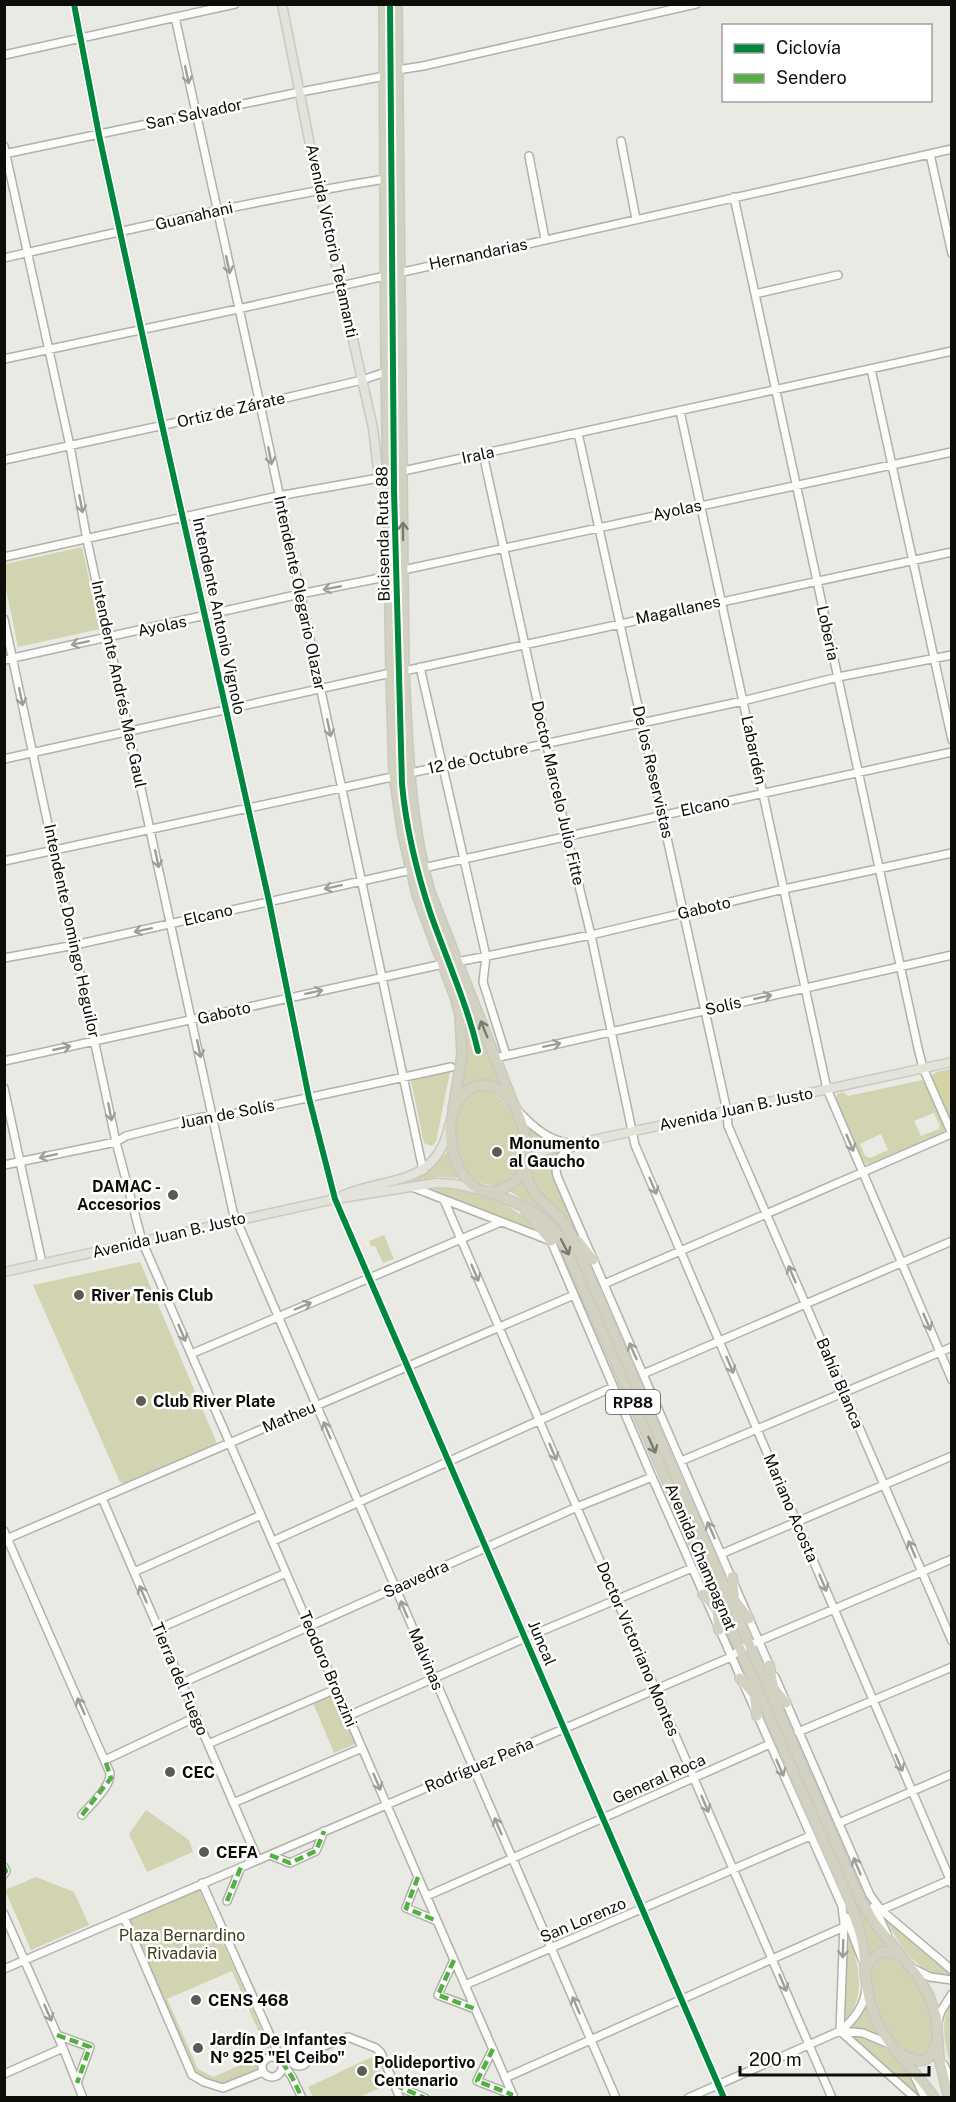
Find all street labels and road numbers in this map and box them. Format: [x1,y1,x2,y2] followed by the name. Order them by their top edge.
[144,94,244,134] street label: San Salvador
[302,142,362,340] street label: Avenida Victorio Tetamanti
[153,198,235,234] street label: Guanahani
[427,234,529,274] street label: Hernandarias
[175,388,287,432] street label: Ortiz de Zárate
[460,442,496,468] street label: Irala
[372,466,394,602] street label: Bicisenda Ruta 88
[270,494,330,692] street label: Intendente Olegario Olazar
[651,496,703,524] street label: Ayolas
[189,515,249,717] street label: Intendente Antonio Vignolo
[88,579,150,790] street label: Intendente Andrés Mac Gaul
[634,592,722,628] street label: Magallanes
[813,604,843,662] street label: Loberia
[136,612,188,640] street label: Ayolas
[527,699,589,887] street label: Doctor Marcelo Julio Fitte
[629,704,677,840] street label: De los Reservistas
[737,714,771,786] street label: Labardén
[426,738,530,778] street label: 12 de Octubre
[679,792,731,820] street label: Elcano
[40,822,104,1040] street label: Intendente Domingo Heguilor
[676,893,732,923] street label: Gaboto
[182,900,234,930] street label: Elcano
[703,993,743,1019] street label: Solís
[196,998,252,1028] street label: Gaboto
[657,1083,815,1135] street label: Avenida Juan B. Justo
[178,1096,276,1132] street label: Juan de Solís
[90,1208,248,1262] street label: Avenida Juan B. Justo
[812,1335,868,1431] street label: Bahía Blanca
[606,1390,660,1414] road number: RP88
[259,1397,319,1437] street label: Matheu
[760,1451,822,1565] street label: Mariano Acosta
[661,1481,741,1633] street label: Avenida Champagnat
[380,1556,452,1602] street label: Saavedra
[593,1559,683,1739] street label: Doctor Victoriano Montes
[295,1608,361,1730] street label: Teodoro Bronzini
[524,1618,560,1669] street label: Juncal
[148,1620,212,1738] street label: Tierra del Fuego
[404,1625,448,1693] street label: Malvinas
[422,1734,536,1796] street label: Rodríguez Peña
[610,1750,708,1808] street label: General Roca
[537,1893,629,1947] street label: San Lorenzo

